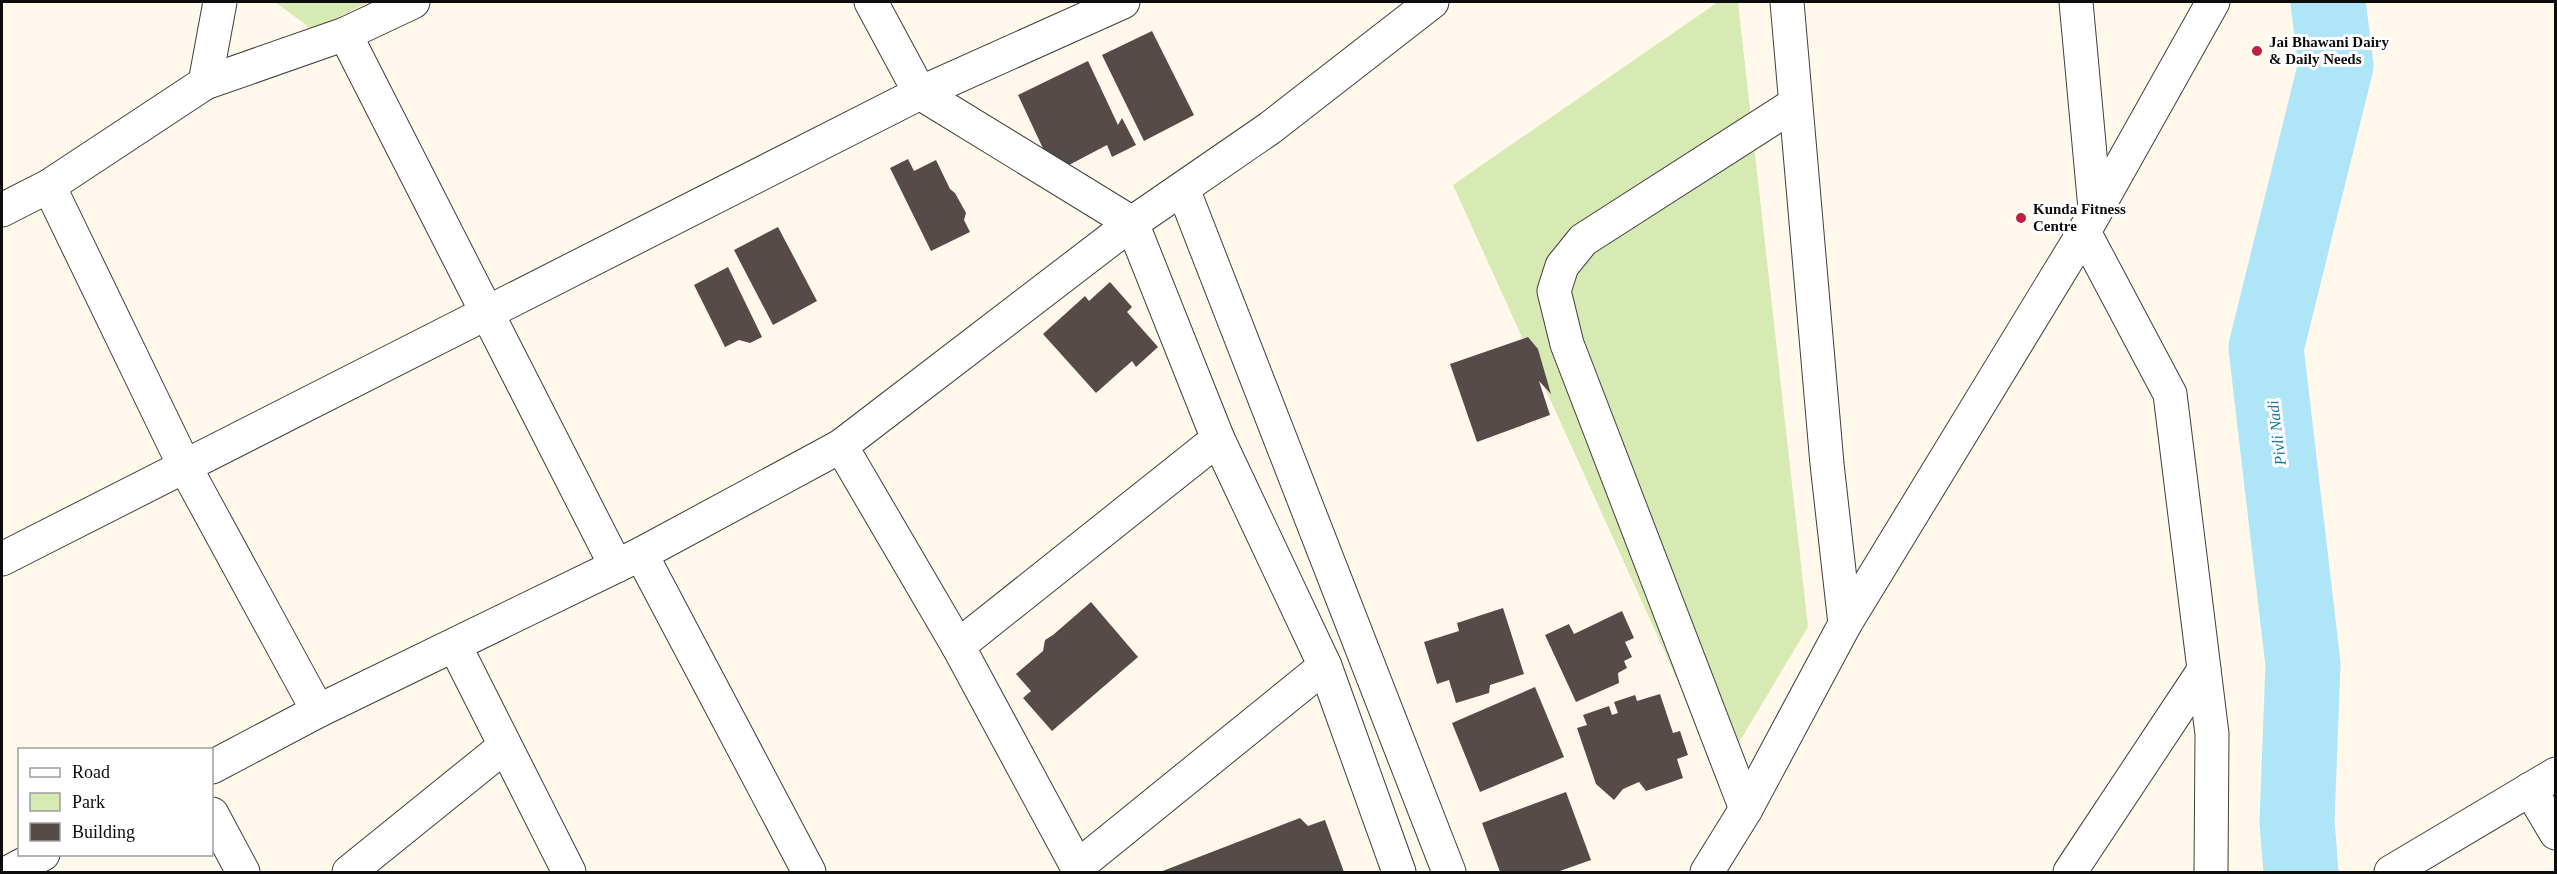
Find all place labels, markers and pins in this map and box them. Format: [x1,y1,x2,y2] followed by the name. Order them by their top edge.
[2269,34,2390,67] place label: Jai Bhawani Dairy & Daily Needs
[2250,44,2264,58] marker: Jai Bhawani Dairy & Daily Needs
[2033,201,2126,234] place label: Kunda Fitness Centre
[2014,211,2028,225] marker: Kunda Fitness Centre

